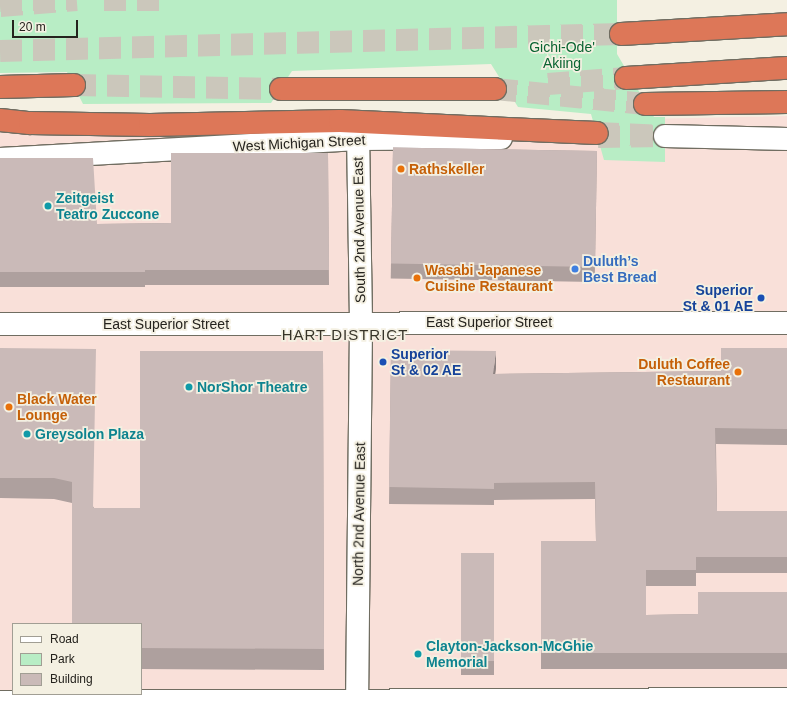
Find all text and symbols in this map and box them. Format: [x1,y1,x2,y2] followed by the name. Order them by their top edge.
[14,12,80,38] scale bar
[19,20,46,34] text: 20 m
[529,39,595,72] park label: Gichi-Ode' Akiing
[232,131,366,155] street label: West Michigan Street
[349,156,369,304] street label: South 2nd Avenue East
[409,161,484,177] place label: Rathskeller
[396,164,406,174] marker: Rathskeller
[56,190,159,222] place label: Zeitgeist Teatro Zuccone
[43,201,53,211] marker: Zeitgeist Teatro Zuccone
[583,253,657,286] place label: Duluth’s Best Bread
[425,262,553,294] place label: Wasabi Japanese Cuisine Restaurant
[570,264,580,274] marker: Duluth’s Best Bread
[412,273,422,283] marker: Wasabi Japanese Cuisine Restaurant
[682,282,753,314] place label: Superior St & 01 AE
[756,293,766,303] marker: Superior St & 01 AE
[426,314,552,330] street label: East Superior Street
[103,316,229,332] street label: East Superior Street
[282,326,408,344] district label: HART DISTRICT
[391,346,462,378] place label: Superior St & 02 AE
[638,356,730,388] place label: Duluth Coffee Restaurant
[378,357,388,367] marker: Superior St & 02 AE
[733,367,743,377] marker: Duluth Coffee Restaurant
[197,379,307,395] place label: NorShor Theatre
[184,382,194,392] marker: NorShor Theatre
[17,391,97,424] place label: Black Water Lounge
[4,402,14,412] marker: Black Water Lounge
[35,426,144,442] place label: Greysolon Plaza
[22,429,32,439] marker: Greysolon Plaza
[349,442,369,586] street label: North 2nd Avenue East
[12,623,142,695] legend
[50,632,79,646] text: Road
[426,638,593,670] place label: Clayton-Jackson-McGhie Memorial
[413,649,423,659] marker: Clayton-Jackson-McGhie Memorial
[50,652,75,666] text: Park
[50,672,93,686] text: Building

